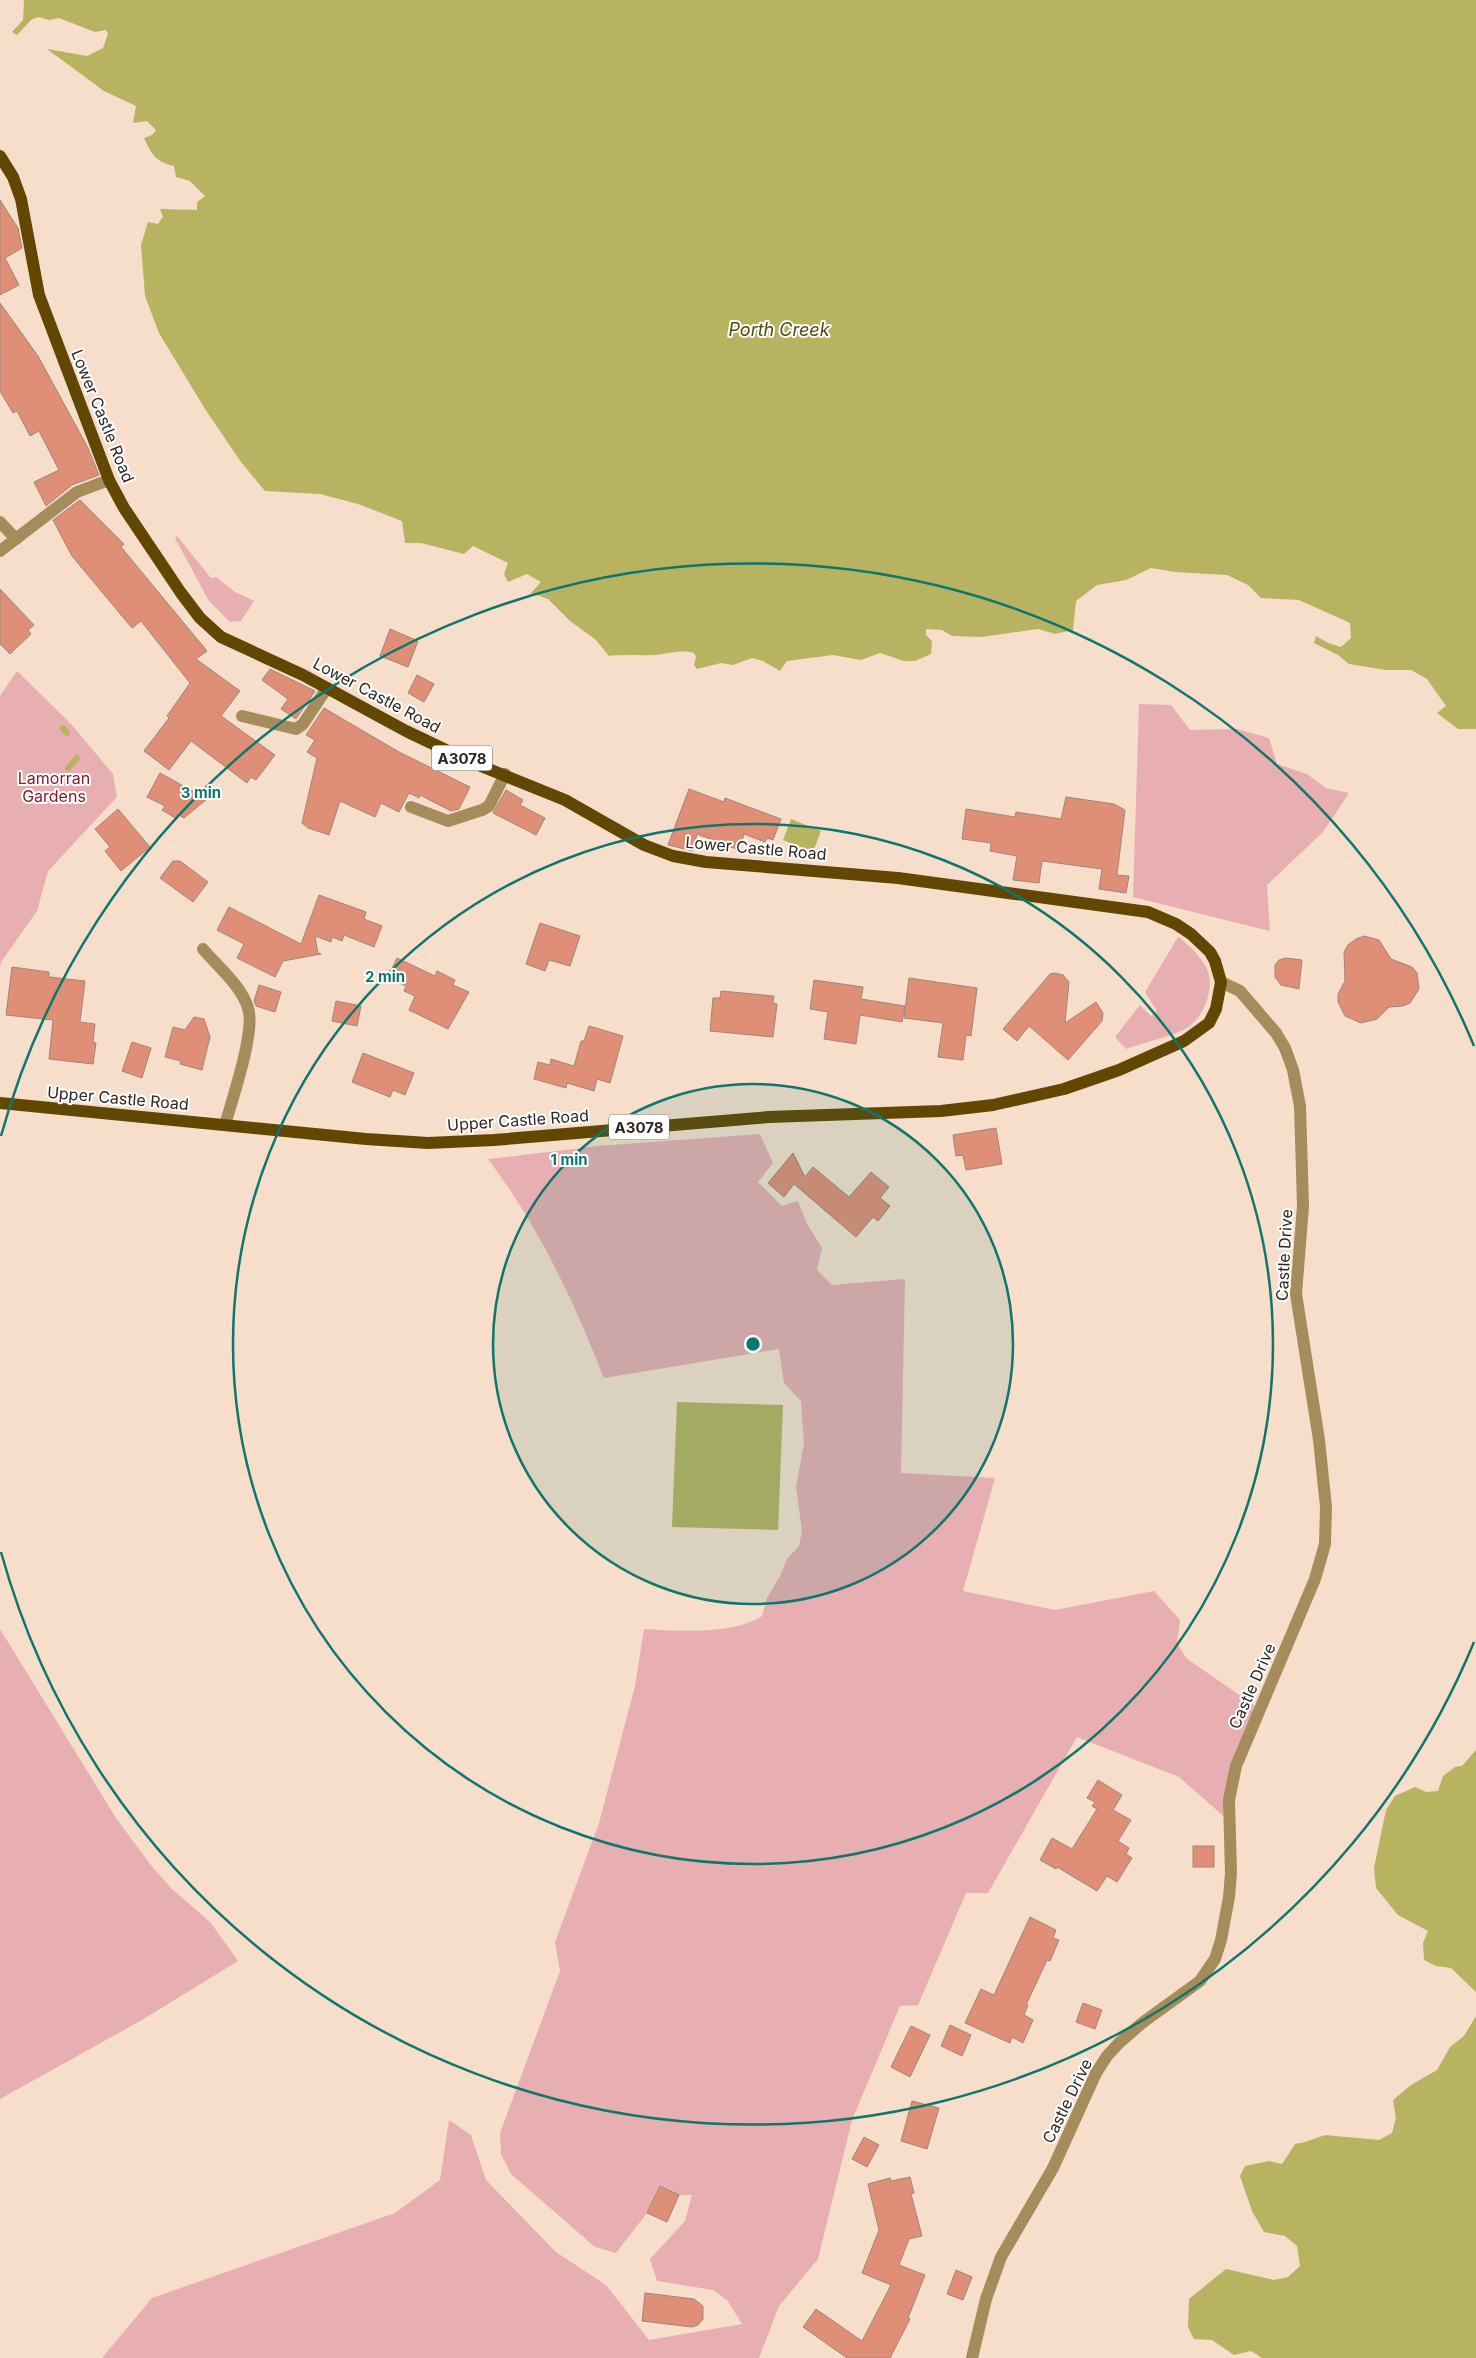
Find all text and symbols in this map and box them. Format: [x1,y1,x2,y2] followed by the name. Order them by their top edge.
[728,319,831,340] water label: Porth Creek
[67,347,139,485] street label: Lower Castle Road
[310,653,444,737] street label: Lower Castle Road
[432,746,492,770] road number: A3078
[18,768,90,806] park label: Lamorran Gardens
[181,783,221,802] text: 3 min
[685,832,827,864] street label: Lower Castle Road
[365,967,405,986] text: 2 min
[46,1082,190,1114] street label: Upper Castle Road
[446,1105,590,1135] street label: Upper Castle Road
[609,1114,669,1140] road number: A3078
[550,1150,588,1169] text: 1 min
[1272,1209,1296,1301] street label: Castle Drive
[744,1335,762,1353] centre of rings
[1224,1640,1280,1732] street label: Castle Drive
[1038,2055,1096,2147] street label: Castle Drive

